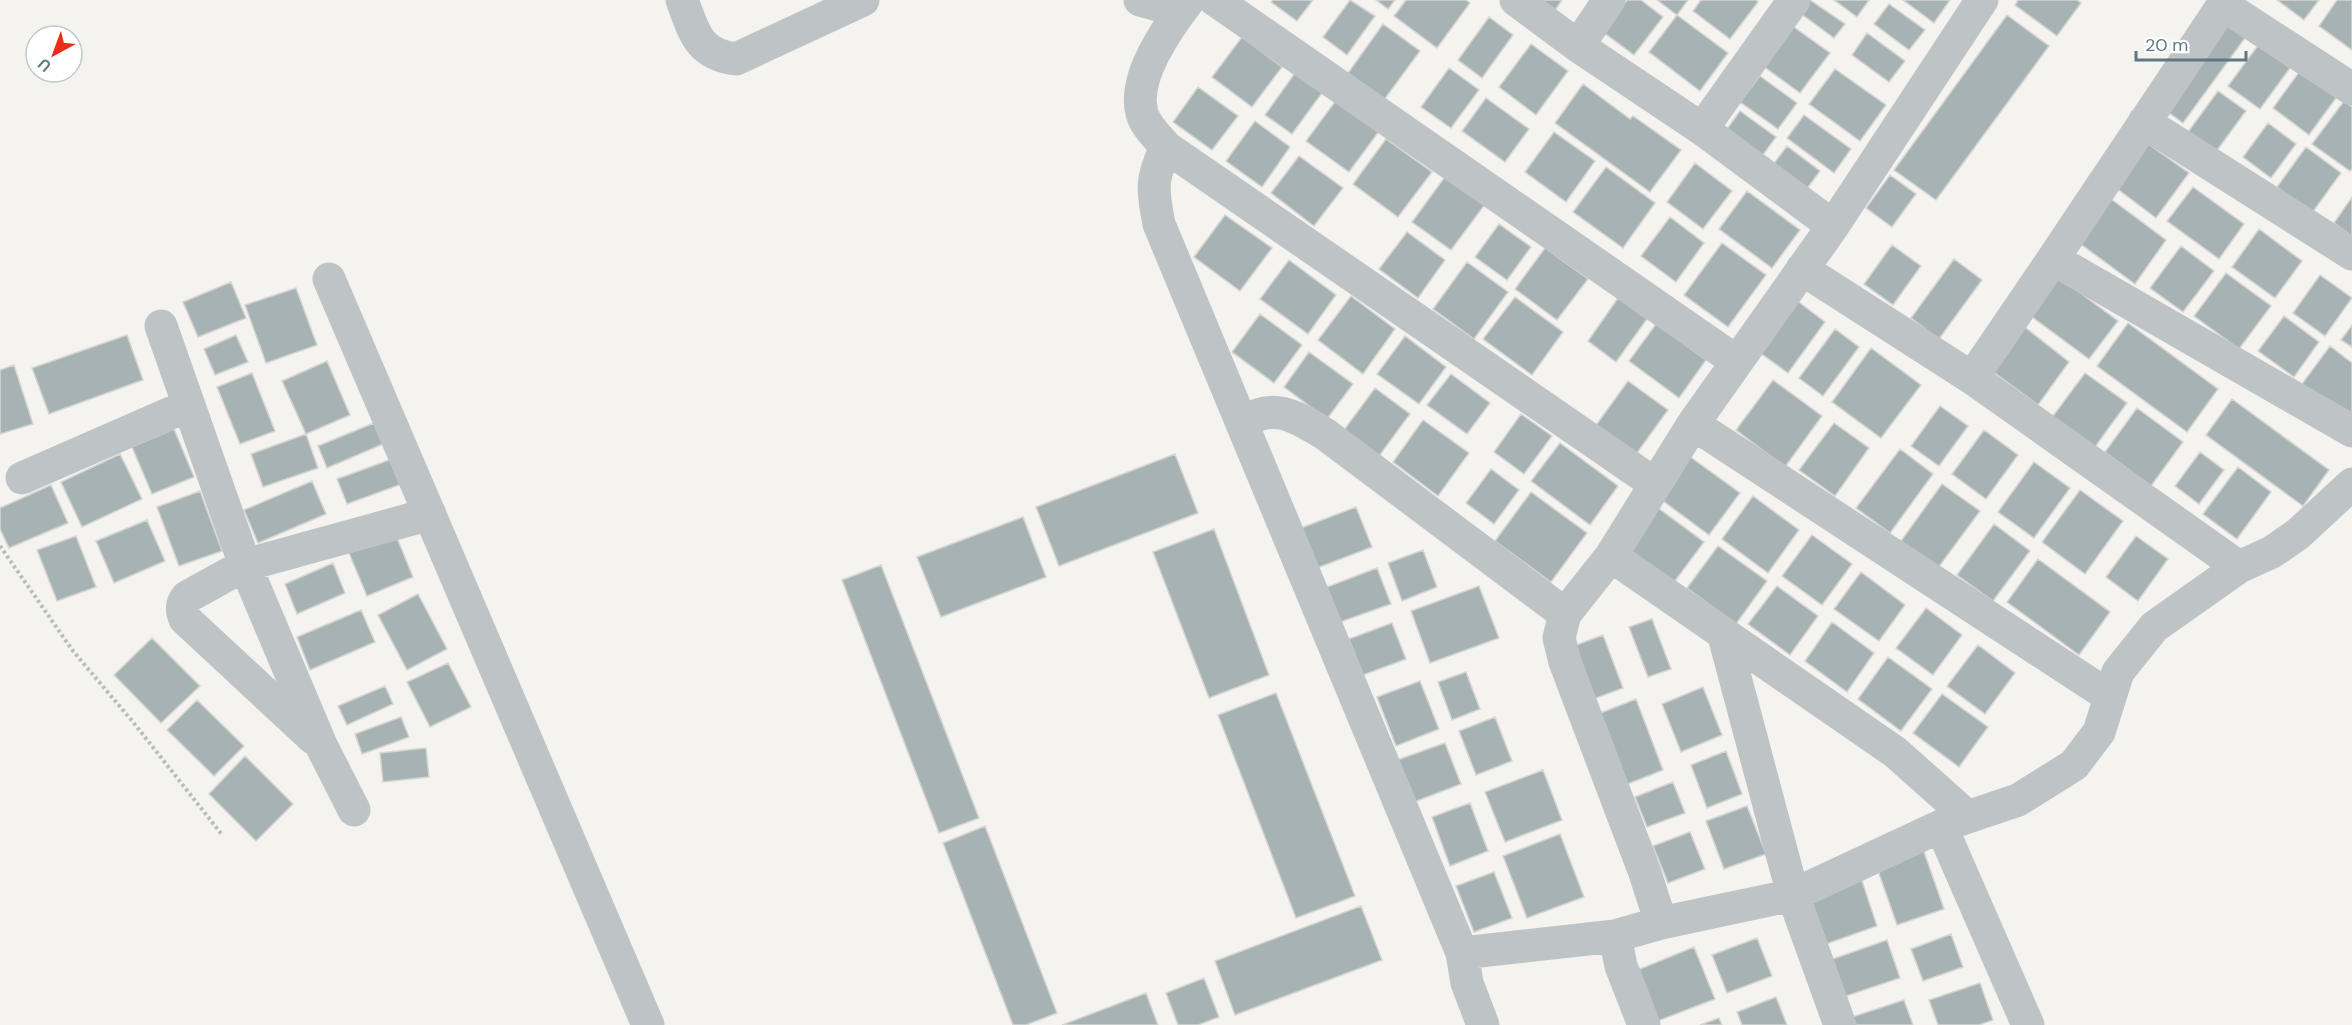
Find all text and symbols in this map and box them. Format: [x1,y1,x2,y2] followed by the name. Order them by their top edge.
[24,24,84,84] north arrow
[2136,24,2246,62] scale bar
[2145,33,2188,57] text: 20 m
[33,53,56,76] text: U

